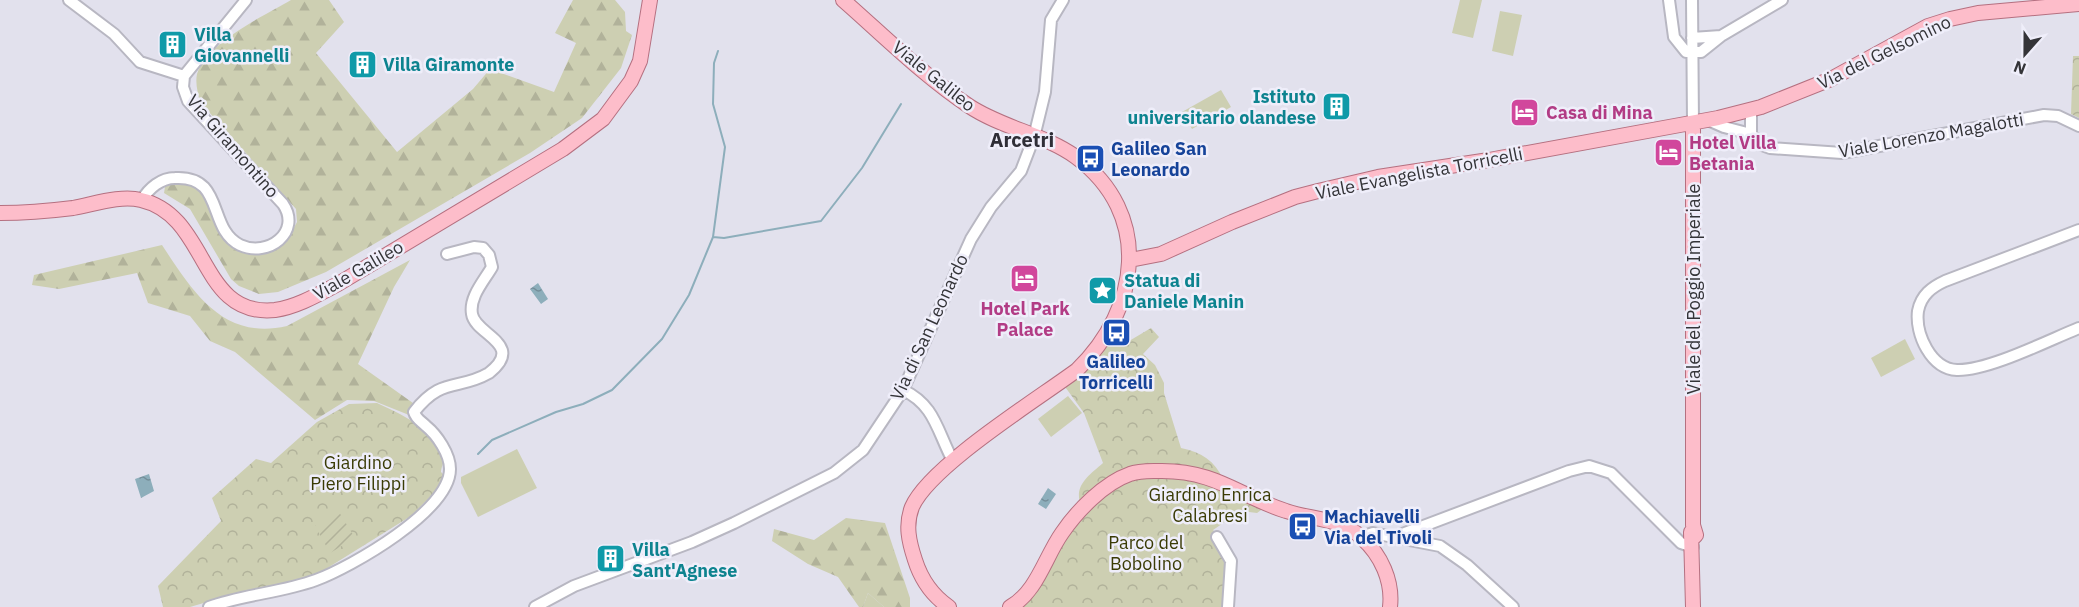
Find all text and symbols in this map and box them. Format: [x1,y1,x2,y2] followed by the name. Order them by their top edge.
[1814,10,1954,94] street label: Via del Gelsomino
[194,23,289,67] place label: Villa Giovannelli
[1995,24,2055,84] north arrow
[157,28,189,60] building icon: Villa Giovannelli
[888,35,980,117] street label: Viale Galileo
[346,48,378,80] building icon: Villa Giramonte
[383,53,514,76] place label: Villa Giramonte
[2011,57,2029,79] text: N
[1127,85,1316,129] place label: Istituto universitario olandese
[182,90,284,202] street label: Via Giramontino
[1321,90,1353,122] building icon: Istituto universitario olandese
[1509,96,1541,128] hotel icon: Casa di Mina
[1546,101,1653,124] place label: Casa di Mina
[1837,107,2025,163] street label: Viale Lorenzo Magalotti
[990,126,1054,153] district label: Arcetri
[1689,131,1777,175] place label: Hotel Villa Betania
[1652,136,1684,168] hotel icon: Hotel Villa Betania
[1111,137,1207,181] place label: Galileo San Leonardo
[1074,142,1106,174] bus stop icon: Galileo San Leonardo
[1313,142,1525,204] street label: Viale Evangelista Torricelli
[1682,183,1705,394] street label: Viale del Poggio Imperiale
[309,235,407,305] street label: Viale Galileo
[885,250,973,404] street label: Via di San Leonardo
[1009,263,1041,295] hotel icon: Hotel Park Palace
[1124,269,1244,313] place label: Statua di Daniele Manin
[1087,274,1119,306] place icon: Statua di Daniele Manin
[980,297,1070,341] place label: Hotel Park Palace
[1100,316,1132,348] bus stop icon: Galileo Torricelli
[1079,350,1153,394] place label: Galileo Torricelli
[310,451,406,495] park label: Giardino Piero Filippi
[1148,483,1272,527] park label: Giardino Enrica Calabresi
[1324,505,1432,549] place label: Machiavelli Via del Tivoli
[1287,510,1319,542] bus stop icon: Machiavelli Via del Tivoli
[1108,531,1184,575] park label: Parco del Bobolino
[632,538,737,582] place label: Villa Sant'Agnese
[595,543,627,575] building icon: Villa Sant'Agnese

